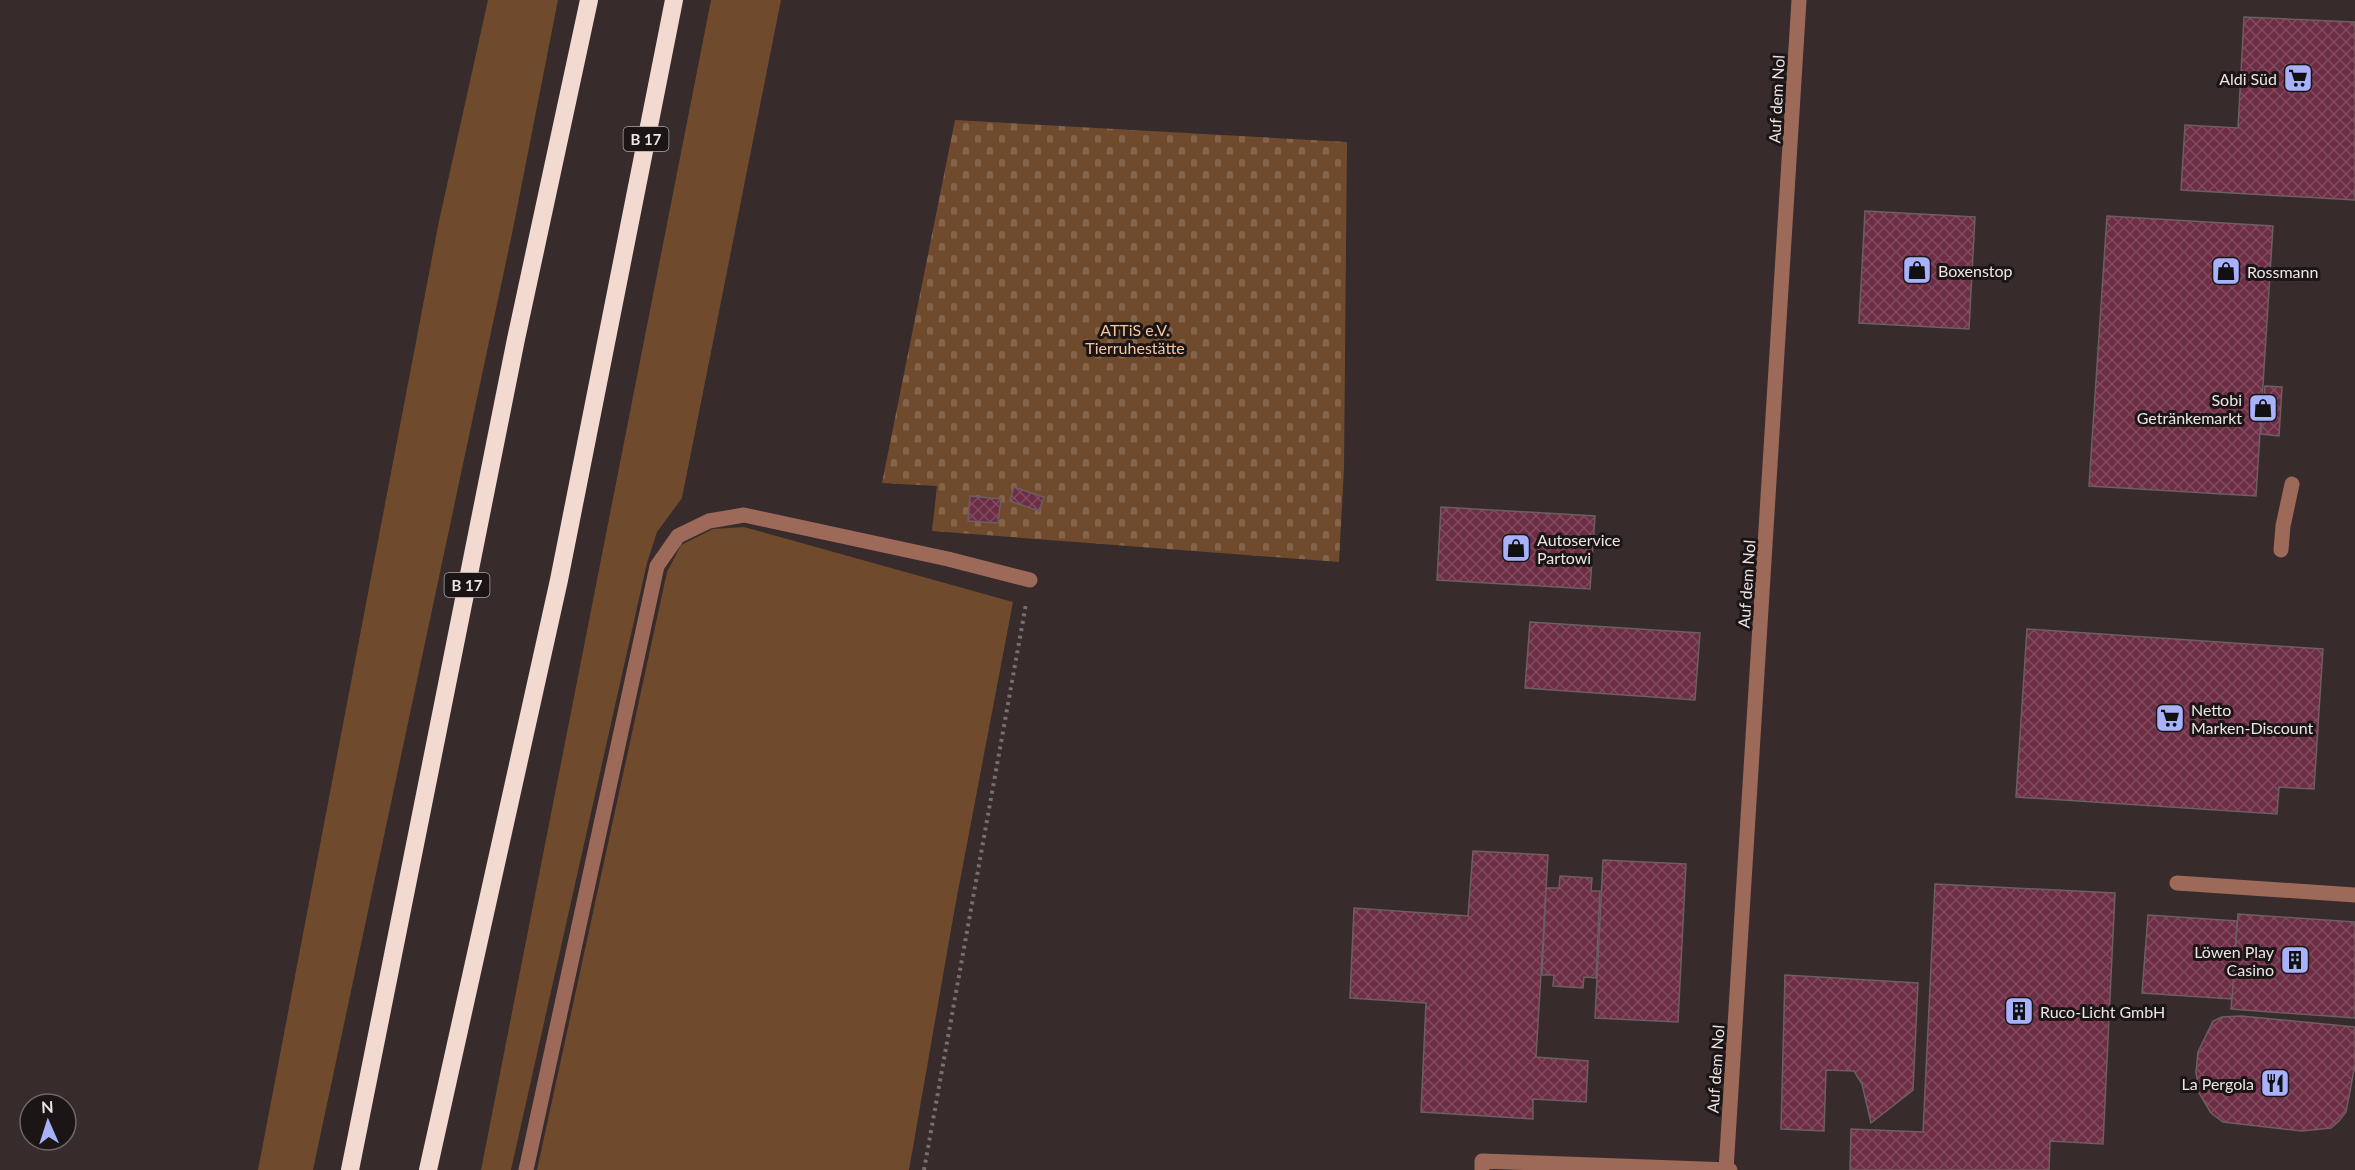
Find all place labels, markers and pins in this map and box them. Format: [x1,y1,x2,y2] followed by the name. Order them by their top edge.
[2282,62,2314,94] supermarket icon: Aldi Süd
[2219,69,2277,88] place label: Aldi Süd
[1901,254,1933,286] shop icon: Boxenstop
[2210,255,2242,287] shop icon: Rossmann
[1938,261,2013,280] place label: Boxenstop
[2247,262,2318,281] place label: Rossmann
[2137,390,2242,427] place label: Sobi Getränkemarkt
[2247,392,2279,424] shop icon: Sobi Getränkemarkt
[1537,530,1621,567] place label: Autoservice Partowi
[1500,532,1532,564] shop icon: Autoservice Partowi
[2191,700,2313,737] place label: Netto Marken-Discount
[2154,702,2186,734] supermarket icon: Netto Marken-Discount
[2194,942,2275,979] place label: Löwen Play Casino
[2279,944,2311,976] building icon: Löwen Play Casino
[2003,995,2035,1027] building icon: Ruco-Licht GmbH
[2040,1002,2165,1021] place label: Ruco-Licht GmbH
[2259,1067,2291,1099] restaurant icon: La Pergola
[2181,1074,2254,1093] place label: La Pergola

